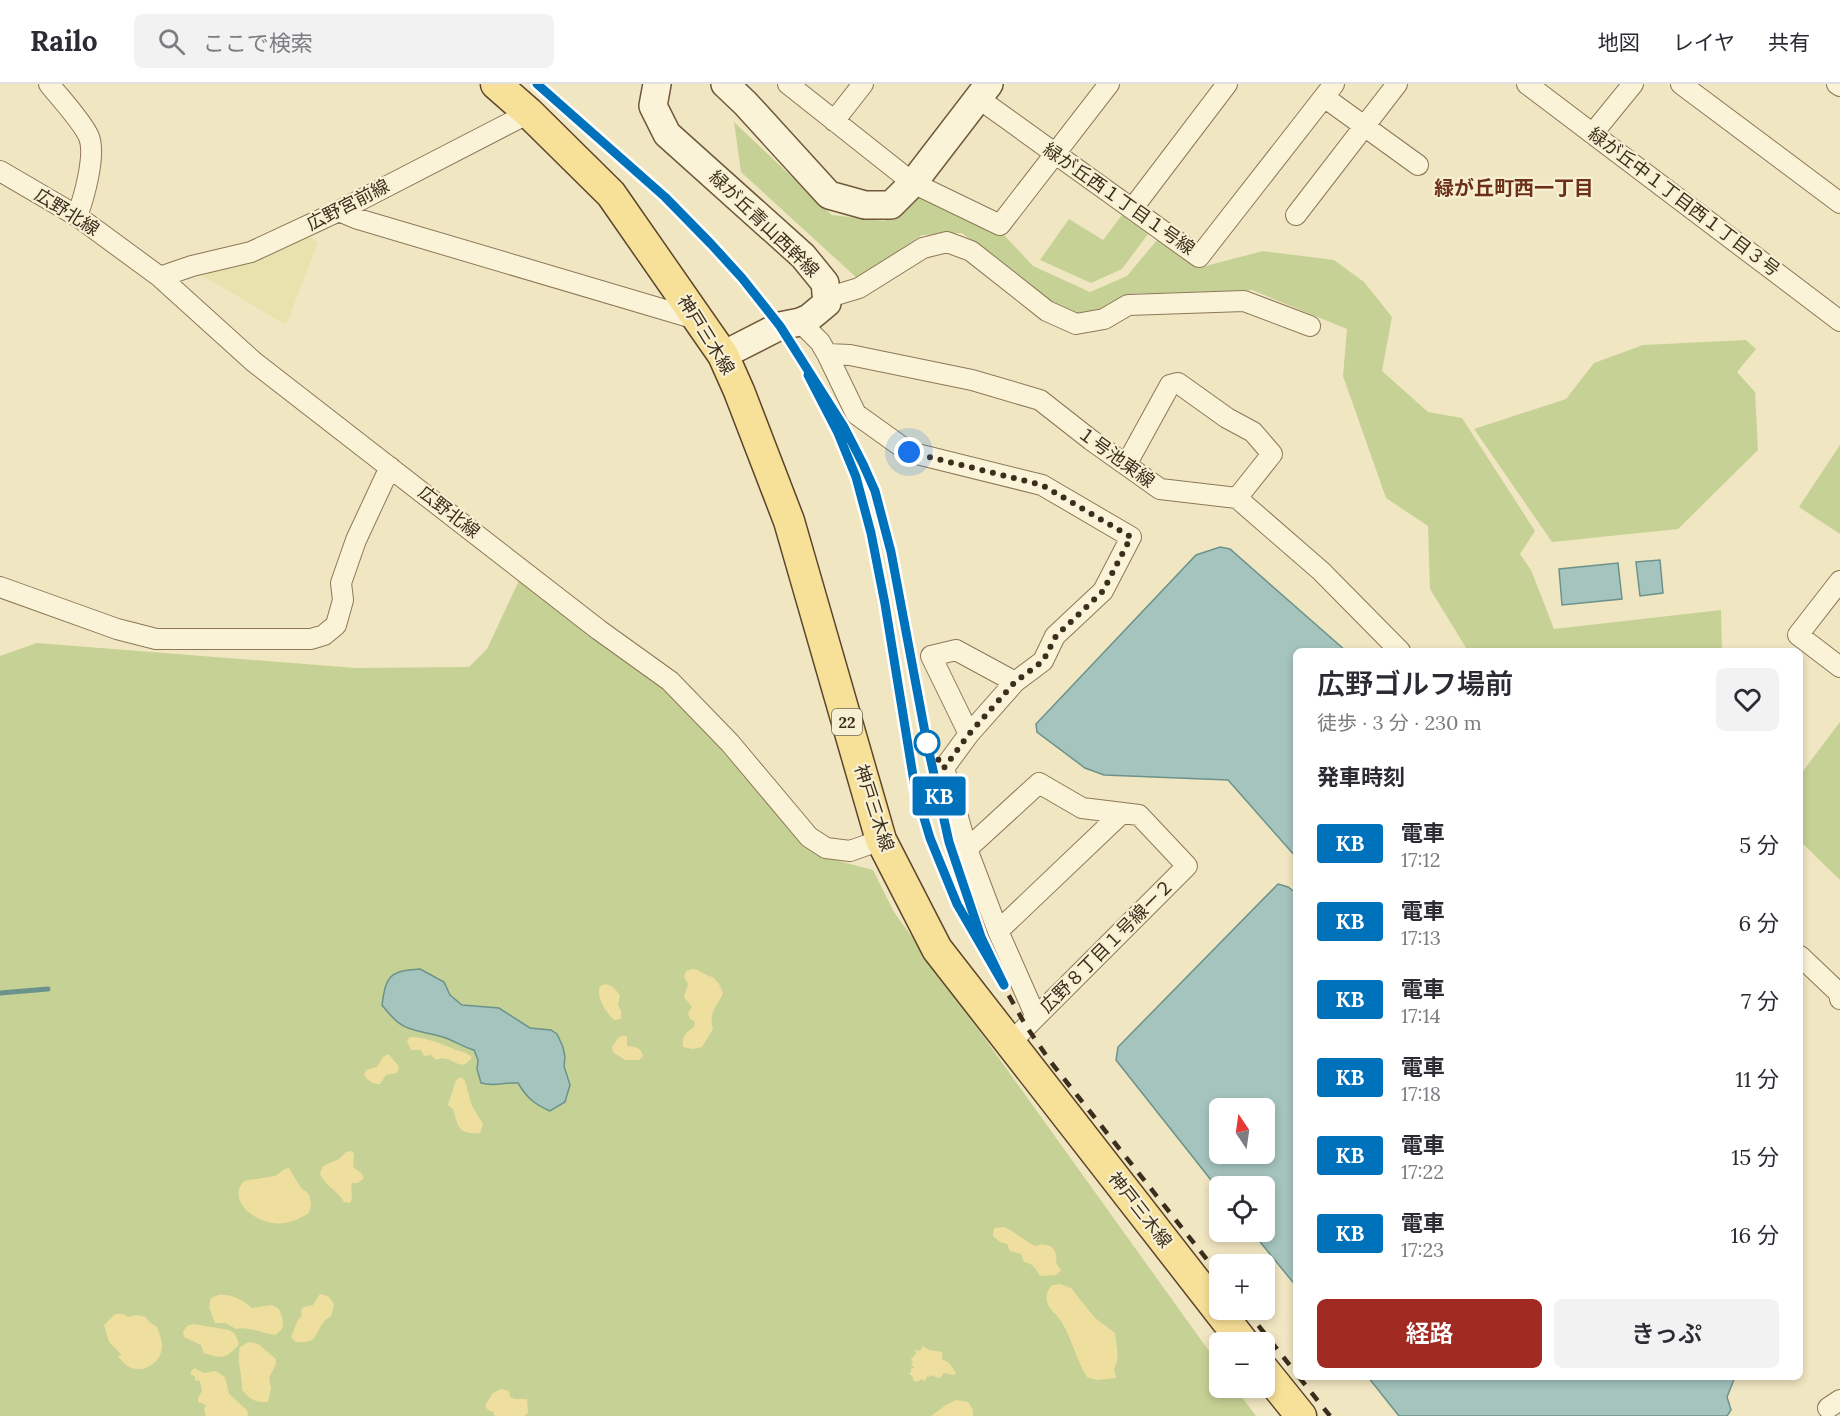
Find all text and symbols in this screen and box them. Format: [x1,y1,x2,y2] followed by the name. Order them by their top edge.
[134,14,554,68] search box
[30,23,98,59] text: Railo
[155,25,188,58] icon: search
[203,29,313,57] text: ここで検索
[1598,29,1640,56] text: 地図
[1673,29,1735,56] text: レイヤ
[1768,29,1810,56] text: 共有
[1584,122,1785,281] street label: 緑が丘中１丁目西１丁目３号
[1039,138,1200,260] street label: 緑が丘西１丁目１号線
[705,165,824,282] street label: 緑が丘青山西幹線
[302,174,393,235] street label: 広野宮前線
[1434,175,1594,200] district label: 緑が丘町西一丁目
[31,183,104,240] street label: 広野北線
[673,290,740,379] street label: 神戸三木線
[1073,421,1159,492] street label: １号池東線
[894,437,924,467] your location
[414,480,485,543] street label: 広野北線
[1317,666,1513,702] text: 広野ゴルフ場前
[1716,668,1779,731] button: heart
[832,709,862,735] road number: 22
[1317,710,1482,735] text: 徒歩 · 3 分 · 230 m
[914,730,940,756] unlabelled marker
[850,761,899,854] street label: 神戸三木線
[1317,763,1405,791] text: 発車時刻
[912,776,966,816] line badge: KB
[925,783,953,810] text: KB
[1401,819,1445,847] text: 電車
[1336,830,1364,857] text: KB
[1739,831,1779,859] text: 5 分
[1401,847,1441,872] text: 17:12
[1035,874,1178,1017] street label: 広野８丁目１号線ー２
[1401,897,1445,925] text: 電車
[1336,908,1364,935] text: KB
[1738,909,1779,937] text: 6 分
[1401,925,1441,950] text: 17:13
[1401,975,1445,1003] text: 電車
[1336,986,1364,1013] text: KB
[1741,987,1779,1015] text: 7 分
[1401,1003,1441,1028] text: 17:14
[1401,1053,1445,1081] text: 電車
[1336,1064,1364,1091] text: KB
[1735,1065,1779,1093] text: 11 分
[1401,1081,1441,1106] text: 17:18
[1209,1098,1275,1164] north arrow
[1209,1098,1275,1398] map controls
[1401,1131,1445,1159] text: 電車
[1336,1142,1364,1169] text: KB
[1731,1143,1779,1171] text: 15 分
[1401,1159,1444,1184] text: 17:22
[1104,1167,1177,1252] street label: 神戸三木線
[1209,1176,1275,1242] button: locate
[1401,1209,1445,1237] text: 電車
[1336,1220,1364,1247] text: KB
[1730,1221,1779,1249] text: 16 分
[1401,1237,1444,1262] text: 17:23
[1209,1254,1275,1320] button: +
[1317,1299,1542,1368] button: 経路
[1554,1299,1779,1368] button: きっぷ
[1209,1332,1275,1398] button: −

